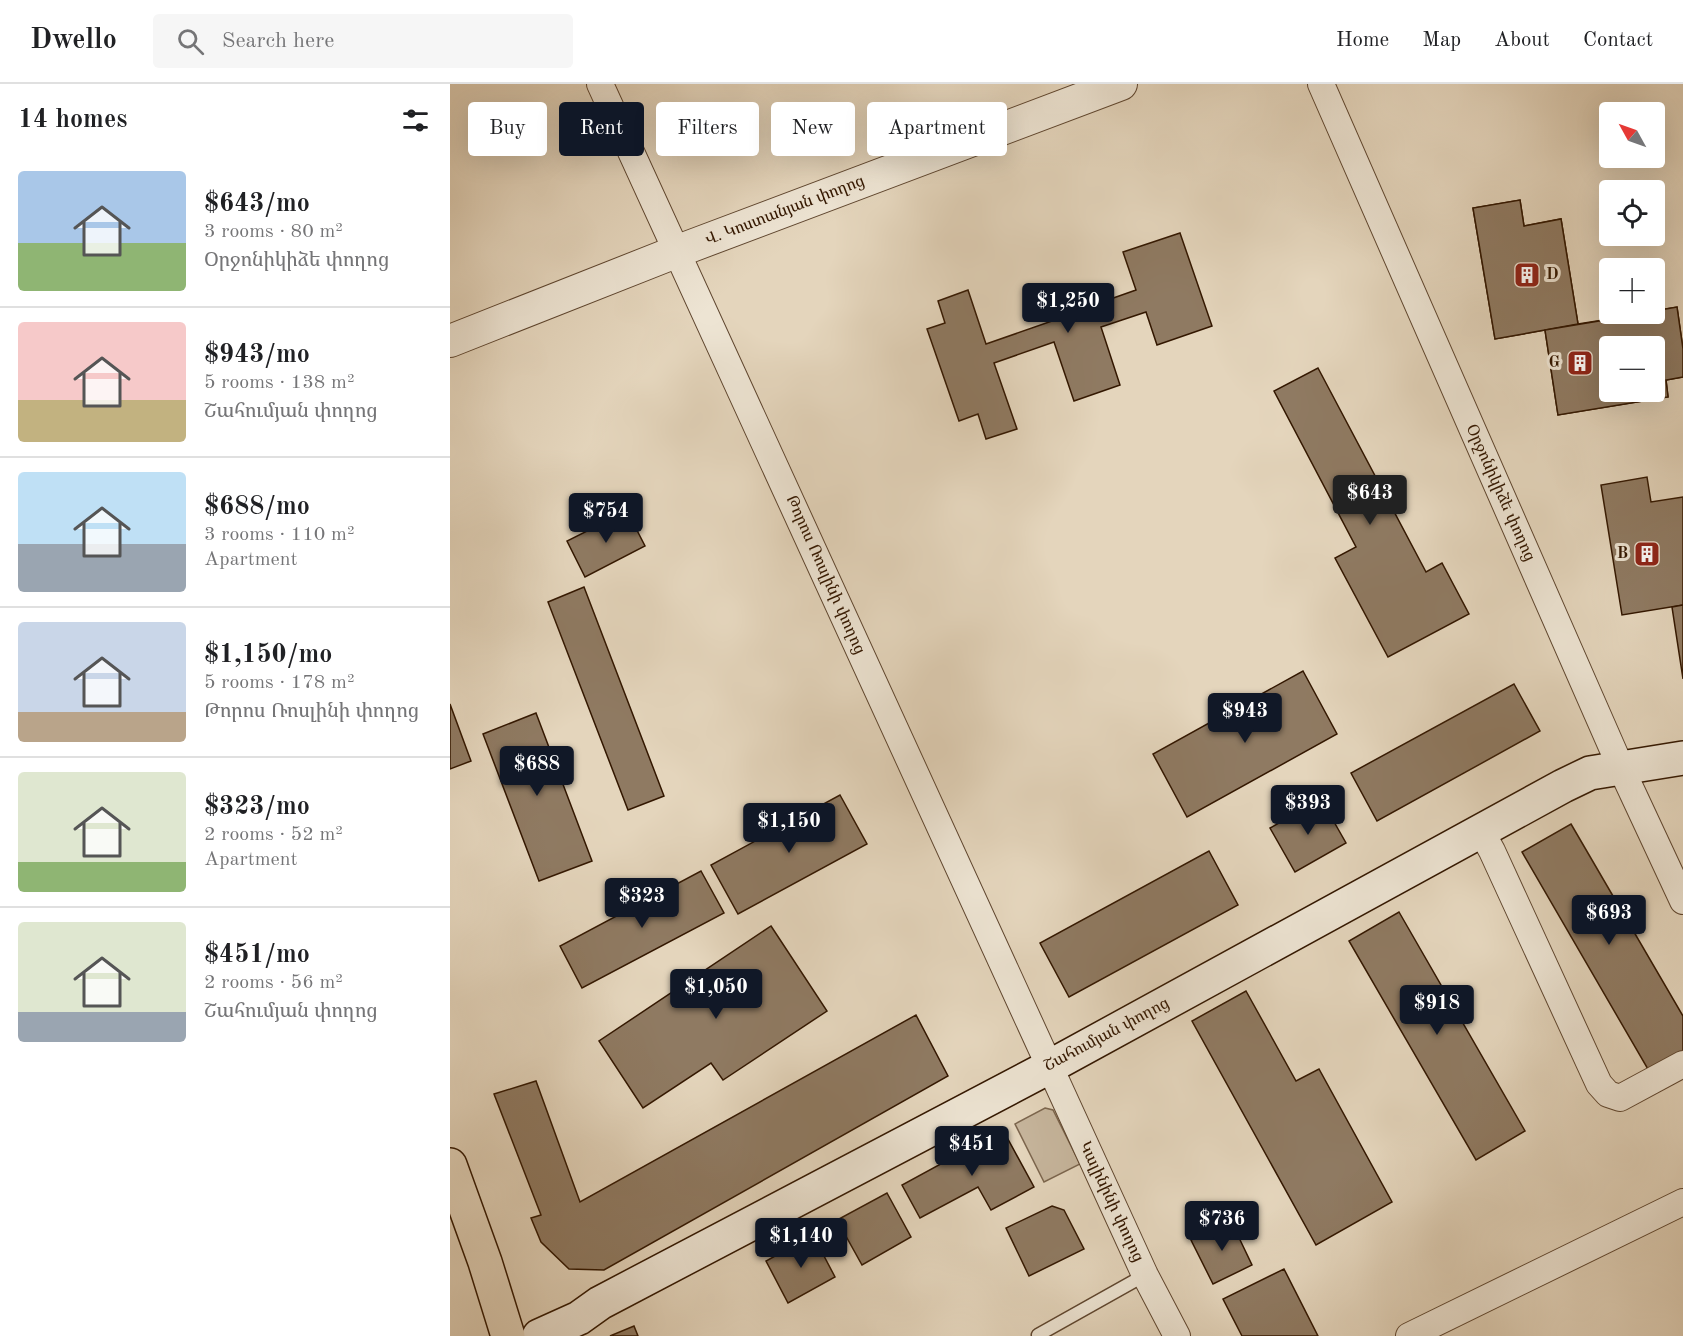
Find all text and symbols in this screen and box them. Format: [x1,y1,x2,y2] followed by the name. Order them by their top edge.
[153,14,573,68] search box
[174,25,207,58] icon: search
[30,27,117,55] text: Dwello
[222,30,334,52] text: Search here
[1336,30,1389,51] text: Home
[1422,30,1461,51] text: Map
[1494,30,1550,51] text: About
[1583,30,1653,51] text: Contact
[468,102,547,156] chip: Buy
[559,102,644,156] chip: Rent
[656,102,759,156] chip: Filters
[771,102,855,156] chip: New
[867,102,1007,156] chip: Apartment
[1599,102,1665,168] north arrow
[1599,102,1665,402] map controls
[399,104,432,137] icon: filters
[18,107,127,133] text: 14 homes
[703,173,867,249] street label: Վ. Կոստանյան փողոց
[1599,180,1665,246] button: locate
[204,191,310,217] text: $643/mo
[66,195,138,267] icon: home
[204,222,343,242] text: 3 rooms · 80 m²
[204,251,389,271] text: Օրջոնիկիձե փողոց
[1599,258,1665,324] button: +
[1512,260,1542,290] building icon: D
[1546,267,1559,283] place label: D
[1019,283,1117,334] pin: $1,250
[1036,292,1100,312] text: $1,250
[1599,336,1665,402] button: −
[204,342,310,368] text: $943/mo
[66,346,138,418] icon: home
[1565,348,1595,378] building icon: G
[1548,355,1560,371] place label: G
[204,373,354,393] text: 5 rooms · 138 m²
[204,402,378,422] text: Շահումյան փողոց
[1463,422,1537,564] street label: Օրջոնիկիձե փողոց
[1334,475,1406,526] pin: $643
[1347,484,1393,504] text: $643
[570,493,642,544] pin: $754
[783,493,867,657] street label: Թորոս Ռոսլինի փողոց
[204,494,310,520] text: $688/mo
[66,496,138,568] icon: home
[583,502,629,522] text: $754
[204,525,354,545] text: 3 rooms · 110 m²
[1632,539,1662,569] building icon: B
[1617,546,1628,562] place label: B
[204,550,298,570] text: Apartment
[204,642,332,668] text: $1,150/mo
[66,646,138,718] icon: home
[204,673,354,693] text: 5 rooms · 178 m²
[1209,693,1281,744] pin: $943
[204,702,419,722] text: Թորոս Ռոսլինի փողոց
[1222,702,1268,722] text: $943
[501,746,573,797] pin: $688
[514,755,560,775] text: $688
[1272,785,1344,836] pin: $393
[204,794,310,820] text: $323/mo
[1285,794,1331,814] text: $393
[66,796,138,868] icon: home
[740,803,838,854] pin: $1,150
[757,812,821,832] text: $1,150
[204,825,343,845] text: 2 rooms · 52 m²
[204,850,298,870] text: Apartment
[606,878,678,929] pin: $323
[619,887,665,907] text: $323
[1573,895,1645,946] pin: $693
[1586,904,1632,924] text: $693
[204,942,310,968] text: $451/mo
[66,946,138,1018] icon: home
[667,969,765,1020] pin: $1,050
[204,973,343,993] text: 2 rooms · 56 m²
[684,978,748,998] text: $1,050
[1401,985,1473,1036] pin: $918
[1414,994,1460,1014] text: $918
[1042,995,1172,1075] street label: Շահումյան փողոց
[204,1002,378,1022] text: Շահումյան փողոց
[936,1126,1008,1177] pin: $451
[949,1135,995,1155] text: $451
[1076,1140,1146,1264] street label: Կալինինի փողոց
[1186,1201,1258,1252] pin: $736
[1199,1210,1245,1230] text: $736
[752,1218,850,1269] pin: $1,140
[769,1227,833,1247] text: $1,140

